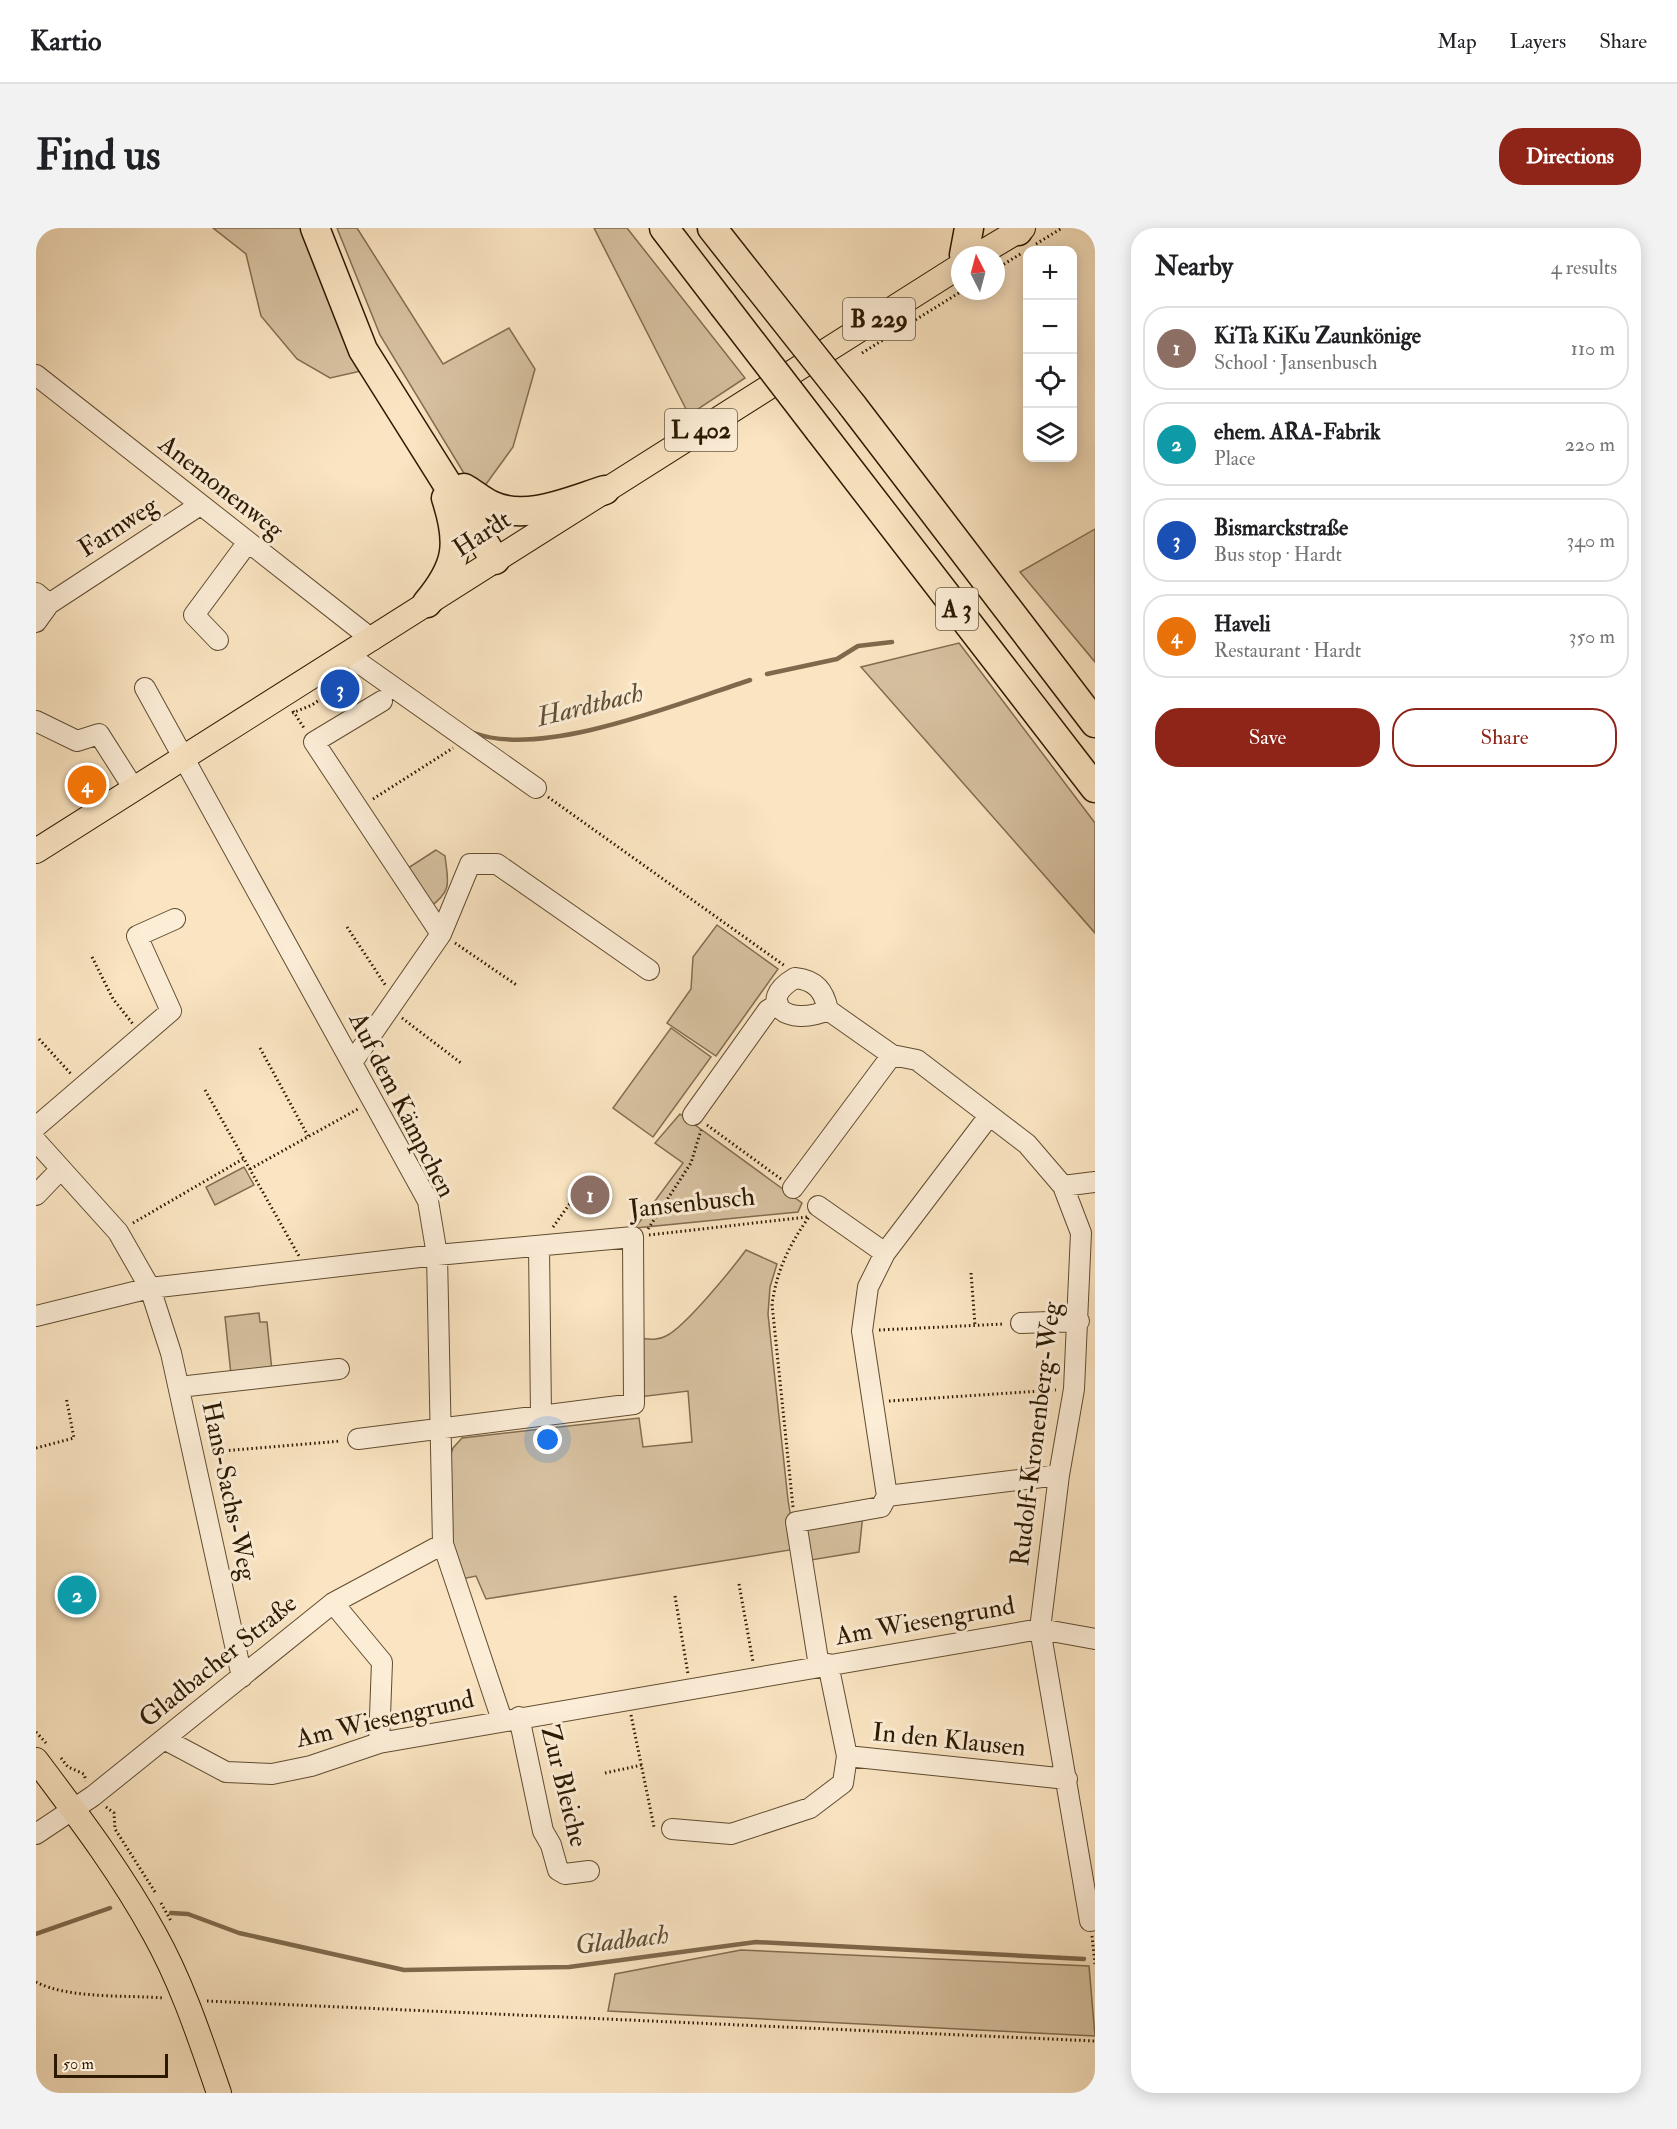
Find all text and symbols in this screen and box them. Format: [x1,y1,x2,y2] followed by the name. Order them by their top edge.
[30,24,101,59] text: Kartio
[1437,28,1477,55] text: Map
[1510,28,1566,55] text: Layers
[1599,28,1647,55] text: Share
[1499,128,1641,185] button: Directions
[36,130,160,182] text: Find us
[951,246,1005,300] north arrow
[1023,246,1077,462] map controls
[1023,246,1077,300] button: +
[1155,251,1233,283] text: Nearby
[1551,255,1617,280] text: 4 results
[843,298,915,340] road number: B 229
[1023,300,1077,354] button: −
[1214,322,1421,350] text: KiTa KiKu Zaunkönige
[1173,336,1180,361] text: 1
[1571,336,1615,361] text: 110 m
[1214,350,1377,375] text: School · Jansenbusch
[1023,354,1077,408] button: locate
[1023,408,1077,462] button: layers
[665,409,737,451] road number: L 402
[1214,418,1380,446] text: ehem. ARA-Fabrik
[151,428,291,547] street label: Anemonenweg
[1171,432,1182,457] text: 2
[1565,432,1615,457] text: 220 m
[1214,446,1255,471] text: Place
[72,489,165,565] street label: Farnweg
[447,504,517,564] street label: Hardt
[1214,514,1348,542] text: Bismarckstraße
[1173,528,1180,553] text: 3
[1567,528,1615,553] text: 340 m
[1214,542,1342,567] text: Bus stop · Hardt
[936,588,978,630] road number: A 3
[1214,610,1271,638] text: Haveli
[1171,624,1182,649] text: 4
[1569,624,1615,649] text: 350 m
[1214,638,1361,663] text: Restaurant · Hardt
[320,666,360,712] pin: 3
[531,676,647,735] water label: Hardtbach
[1155,708,1380,767] button: Save
[1392,708,1617,767] button: Share
[68,762,106,808] pin: 4
[340,1006,462,1203] street label: Auf dem Kämpchen
[570,1172,610,1218] pin: 1
[627,1180,757,1226] street label: Jansenbusch
[1004,1299,1068,1568] street label: Rudolf-Kronenberg-Weg
[194,1399,264,1585] street label: Hans-Sachs-Weg
[533,1425,562,1454] your location
[58,1572,96,1618] pin: 2
[133,1588,303,1734] street label: Gladbacher Straße
[832,1589,1017,1653] street label: Am Wiesengrund
[292,1683,477,1755] street label: Am Wiesengrund
[871,1716,1027,1764] street label: In den Klausen
[533,1722,595,1850] street label: Zur Bleiche
[573,1918,671,1962] water label: Gladbach
[54,2051,168,2078] scale bar
[63,2054,94,2074] text: 50 m

